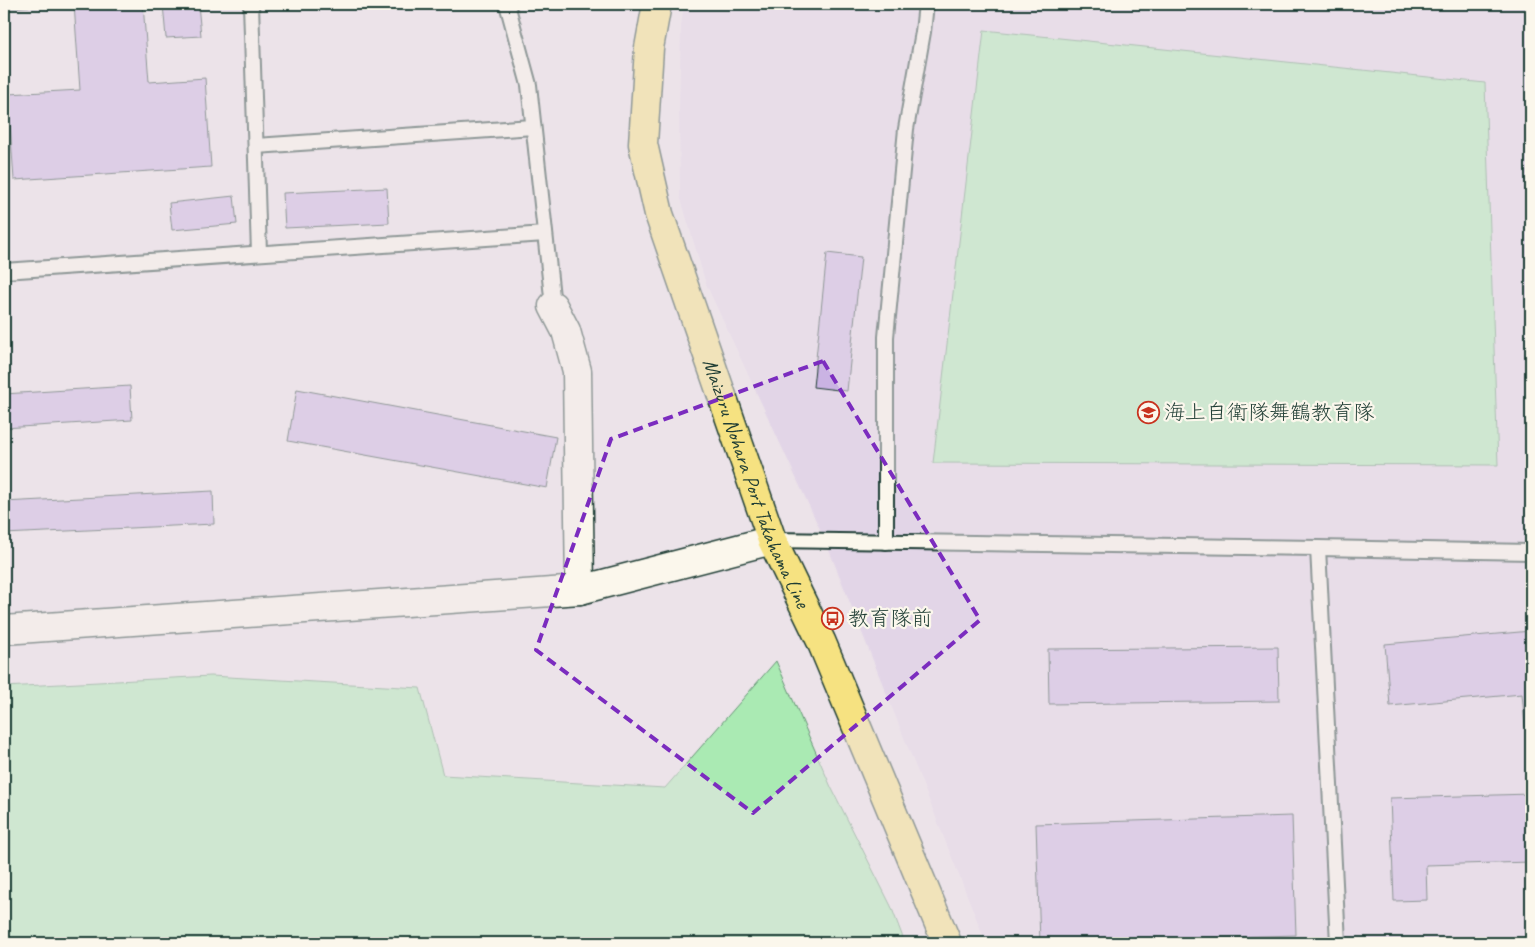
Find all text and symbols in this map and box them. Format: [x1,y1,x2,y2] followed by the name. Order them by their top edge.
[697,355,816,613] street label: Maizuru Nohara Port Takahama Line
[1164,399,1375,425] place label: 海上自衛隊舞鶴教育隊
[1136,400,1160,424] school or university icon: 海上自衛隊舞鶴教育隊
[848,605,932,631] place label: 教育隊前
[820,606,844,630] bus stop icon: 教育隊前

